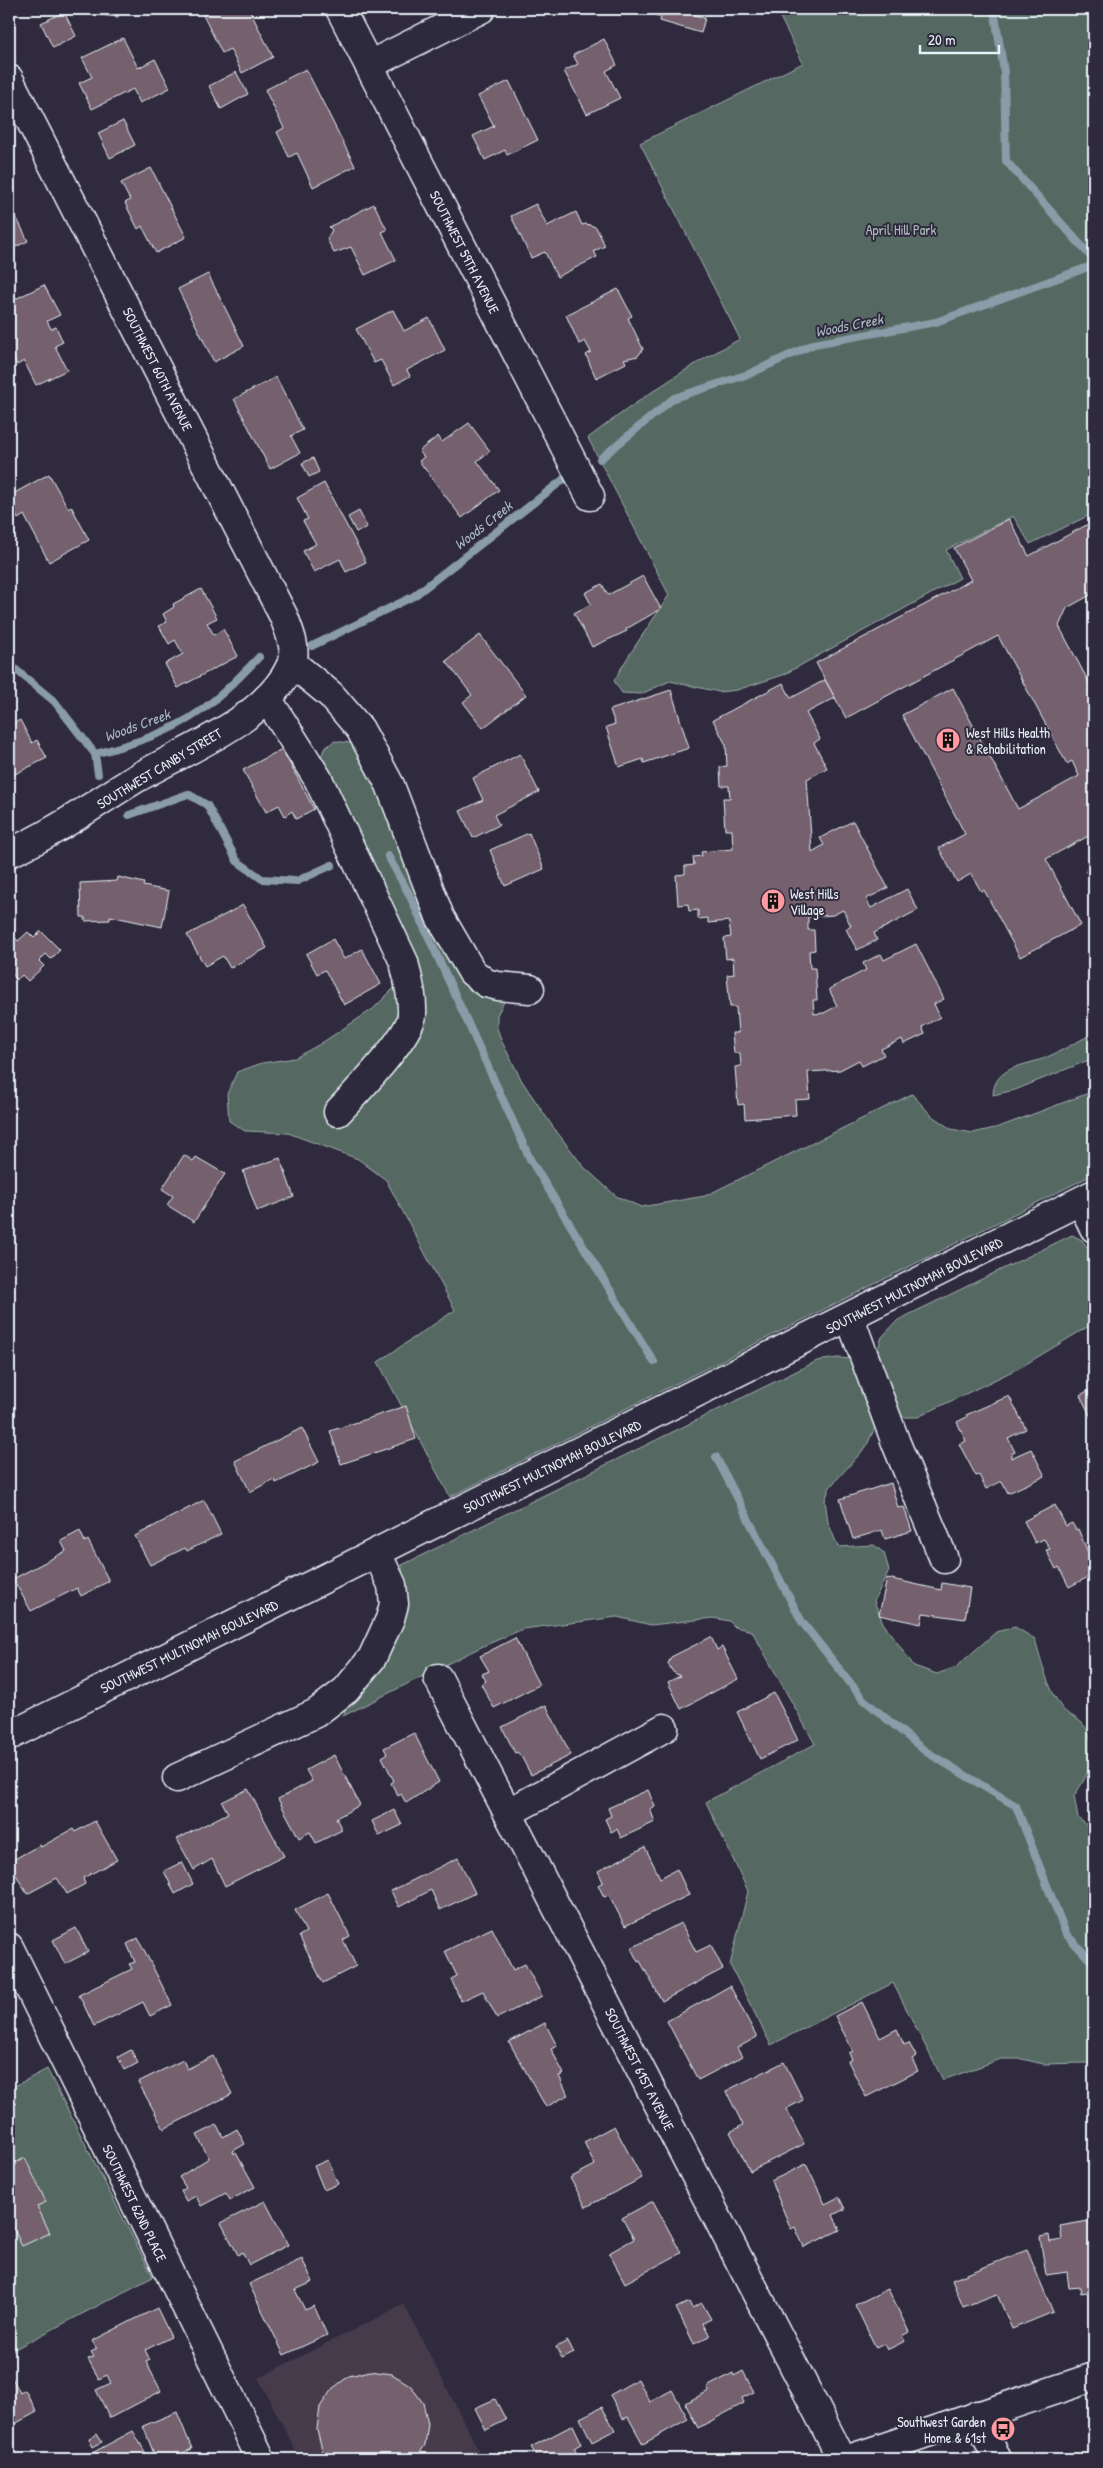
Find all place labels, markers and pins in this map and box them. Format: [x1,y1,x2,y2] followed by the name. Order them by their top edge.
[966,723,1050,758] place label: West Hills Health & Rehabilitation
[935,727,961,753] building icon: West Hills Health & Rehabilitation
[790,884,839,920] place label: West Hills Village
[760,888,786,914] building icon: West Hills Village
[897,2412,986,2447] place label: Southwest Garden Home & 61st
[990,2416,1016,2442] bus stop icon: Southwest Garden Home & 61st

